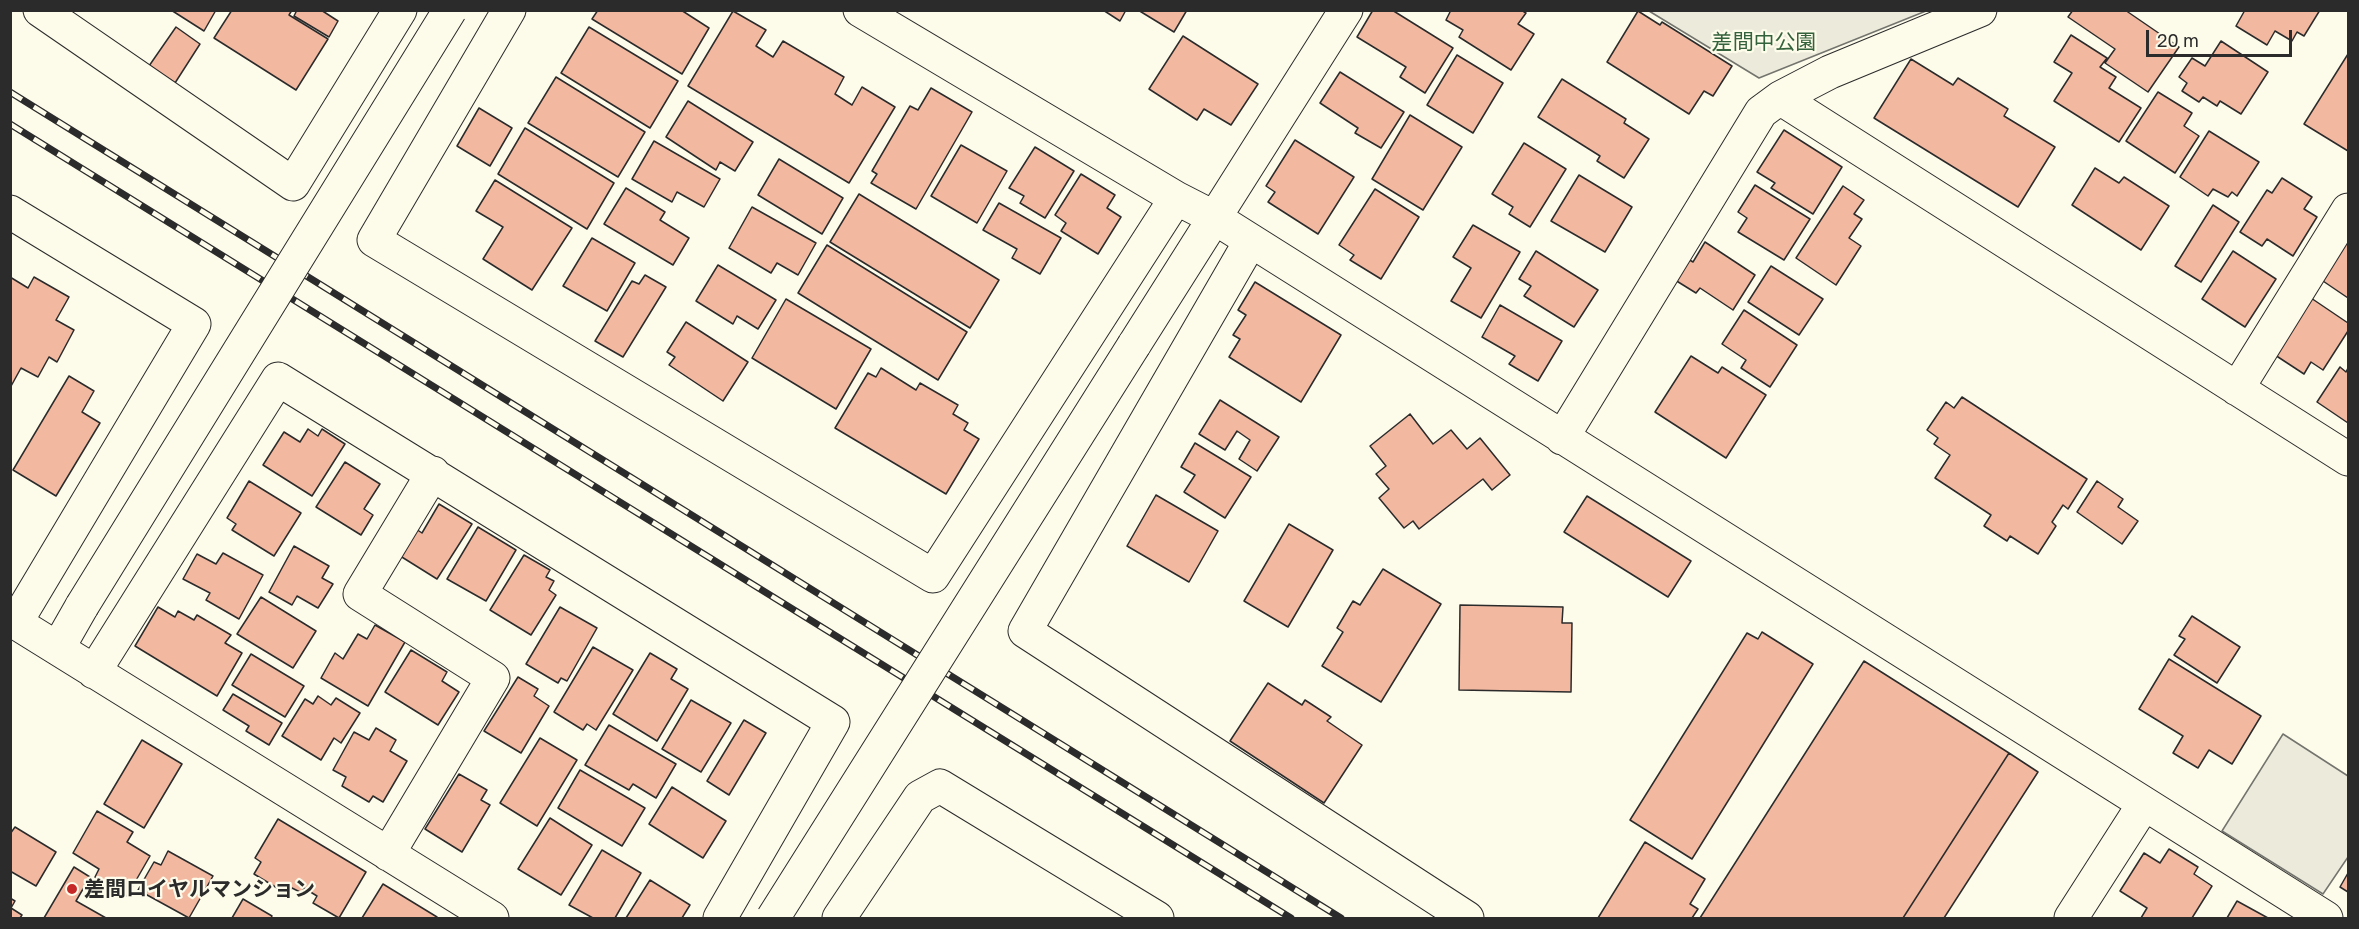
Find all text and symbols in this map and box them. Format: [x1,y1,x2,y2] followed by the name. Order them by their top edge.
[2149,18,2294,56] scale bar
[1712,29,1816,55] park label: 差間中公園
[2157,29,2199,51] text: 20 m
[84,876,315,902] place label: 差間ロイヤルマンション
[65,882,79,896] marker: 差間ロイヤルマンション

